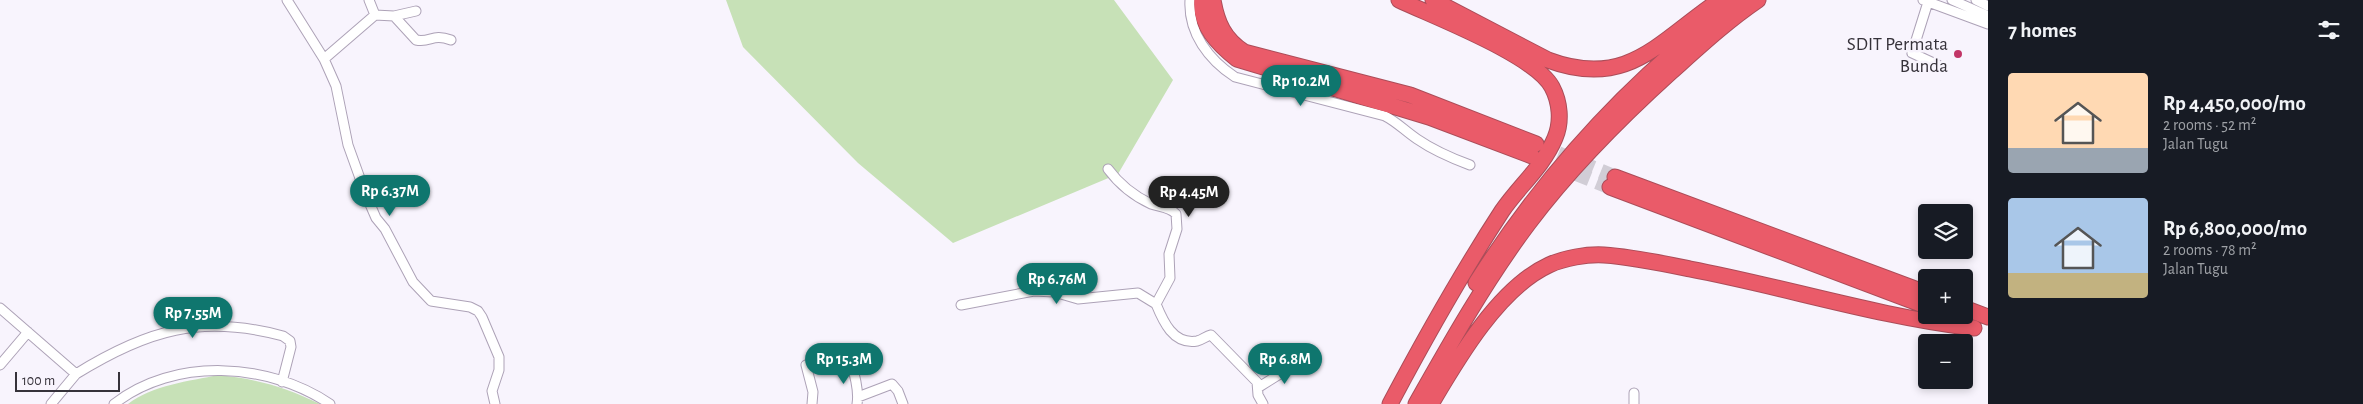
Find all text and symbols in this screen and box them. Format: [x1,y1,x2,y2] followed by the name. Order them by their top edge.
[2315,16,2343,44] icon: filters
[2008,20,2077,41] text: 7 homes
[1847,35,1948,76] place label: SDIT Permata Bunda
[1952,48,1964,60] marker: SDIT Permata Bunda
[1249,64,1353,107] pin: Rp 10.2M
[1272,73,1330,89] text: Rp 10.2M
[2048,93,2108,153] icon: home
[2163,93,2306,114] text: Rp 4,450,000/mo
[2163,117,2256,133] text: 2 rooms · 52 m²
[2163,136,2228,152] text: Jalan Tugu
[338,174,442,217] pin: Rp 6.37M
[1137,176,1241,218] pin: Rp 4.45M
[361,183,419,199] text: Rp 6.37M
[1159,184,1219,200] text: Rp 4.45M
[1918,204,1973,389] map controls
[1918,204,1973,259] button: layers
[2048,218,2108,278] icon: home
[2163,218,2307,239] text: Rp 6,800,000/mo
[2163,242,2257,258] text: 2 rooms · 78 m²
[2163,261,2228,277] text: Jalan Tugu
[1005,262,1109,305] pin: Rp 6.76M
[1918,269,1973,324] button: +
[1028,271,1086,287] text: Rp 6.76M
[141,296,245,339] pin: Rp 7.55M
[165,305,221,321] text: Rp 7.55M
[1918,334,1973,389] button: −
[792,342,896,385] pin: Rp 15.3M
[1239,342,1331,385] pin: Rp 6.8M
[816,351,872,367] text: Rp 15.3M
[1259,351,1311,367] text: Rp 6.8M
[15,369,120,392] scale bar
[22,374,55,388] text: 100 m

